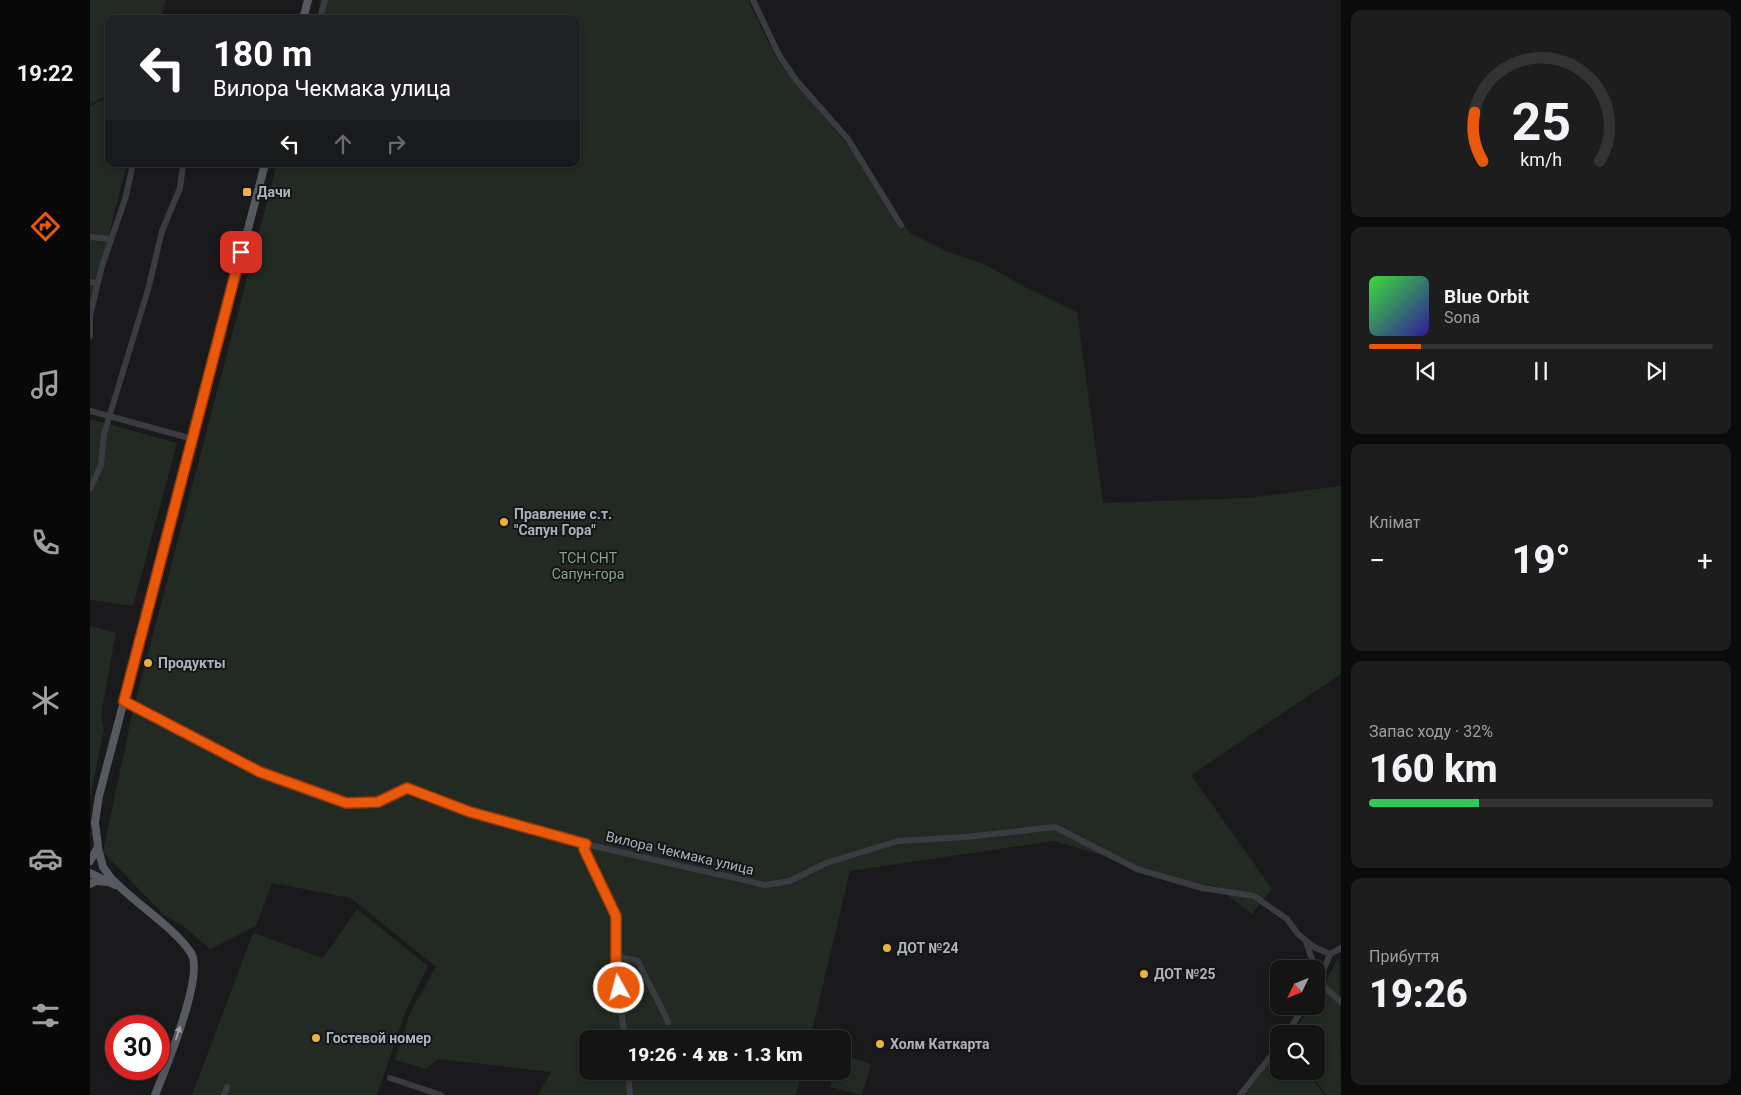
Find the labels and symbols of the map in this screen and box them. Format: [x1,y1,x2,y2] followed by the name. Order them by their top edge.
[257,184,291,200] place label: Дачи
[241,186,253,198] marker: Дачи
[220,231,262,273] pin
[514,506,612,538] place label: Правление с.т. "Сапун Гора"
[498,516,510,528] marker: Правление с.т. "Сапун Гора"
[552,550,624,582] park label: ТСН СНТ Сапун-гора
[158,655,226,671] place label: Продукты
[142,657,154,669] marker: Продукты
[604,828,756,878] street label: Вилора Чекмака улица
[897,940,959,956] place label: ДОТ №24
[881,942,893,954] marker: ДОТ №24
[1270,960,1325,1015] north arrow
[592,961,644,1013] position arrow
[1154,966,1216,982] place label: ДОТ №25
[1138,968,1150,980] marker: ДОТ №25
[105,1015,170,1080] speed limit sign: 30
[174,1025,182,1040] one-way arrow
[326,1030,431,1046] place label: Гостевой номер
[310,1032,322,1044] marker: Гостевой номер
[890,1036,990,1052] place label: Холм Каткарта
[874,1038,886,1050] marker: Холм Каткарта

